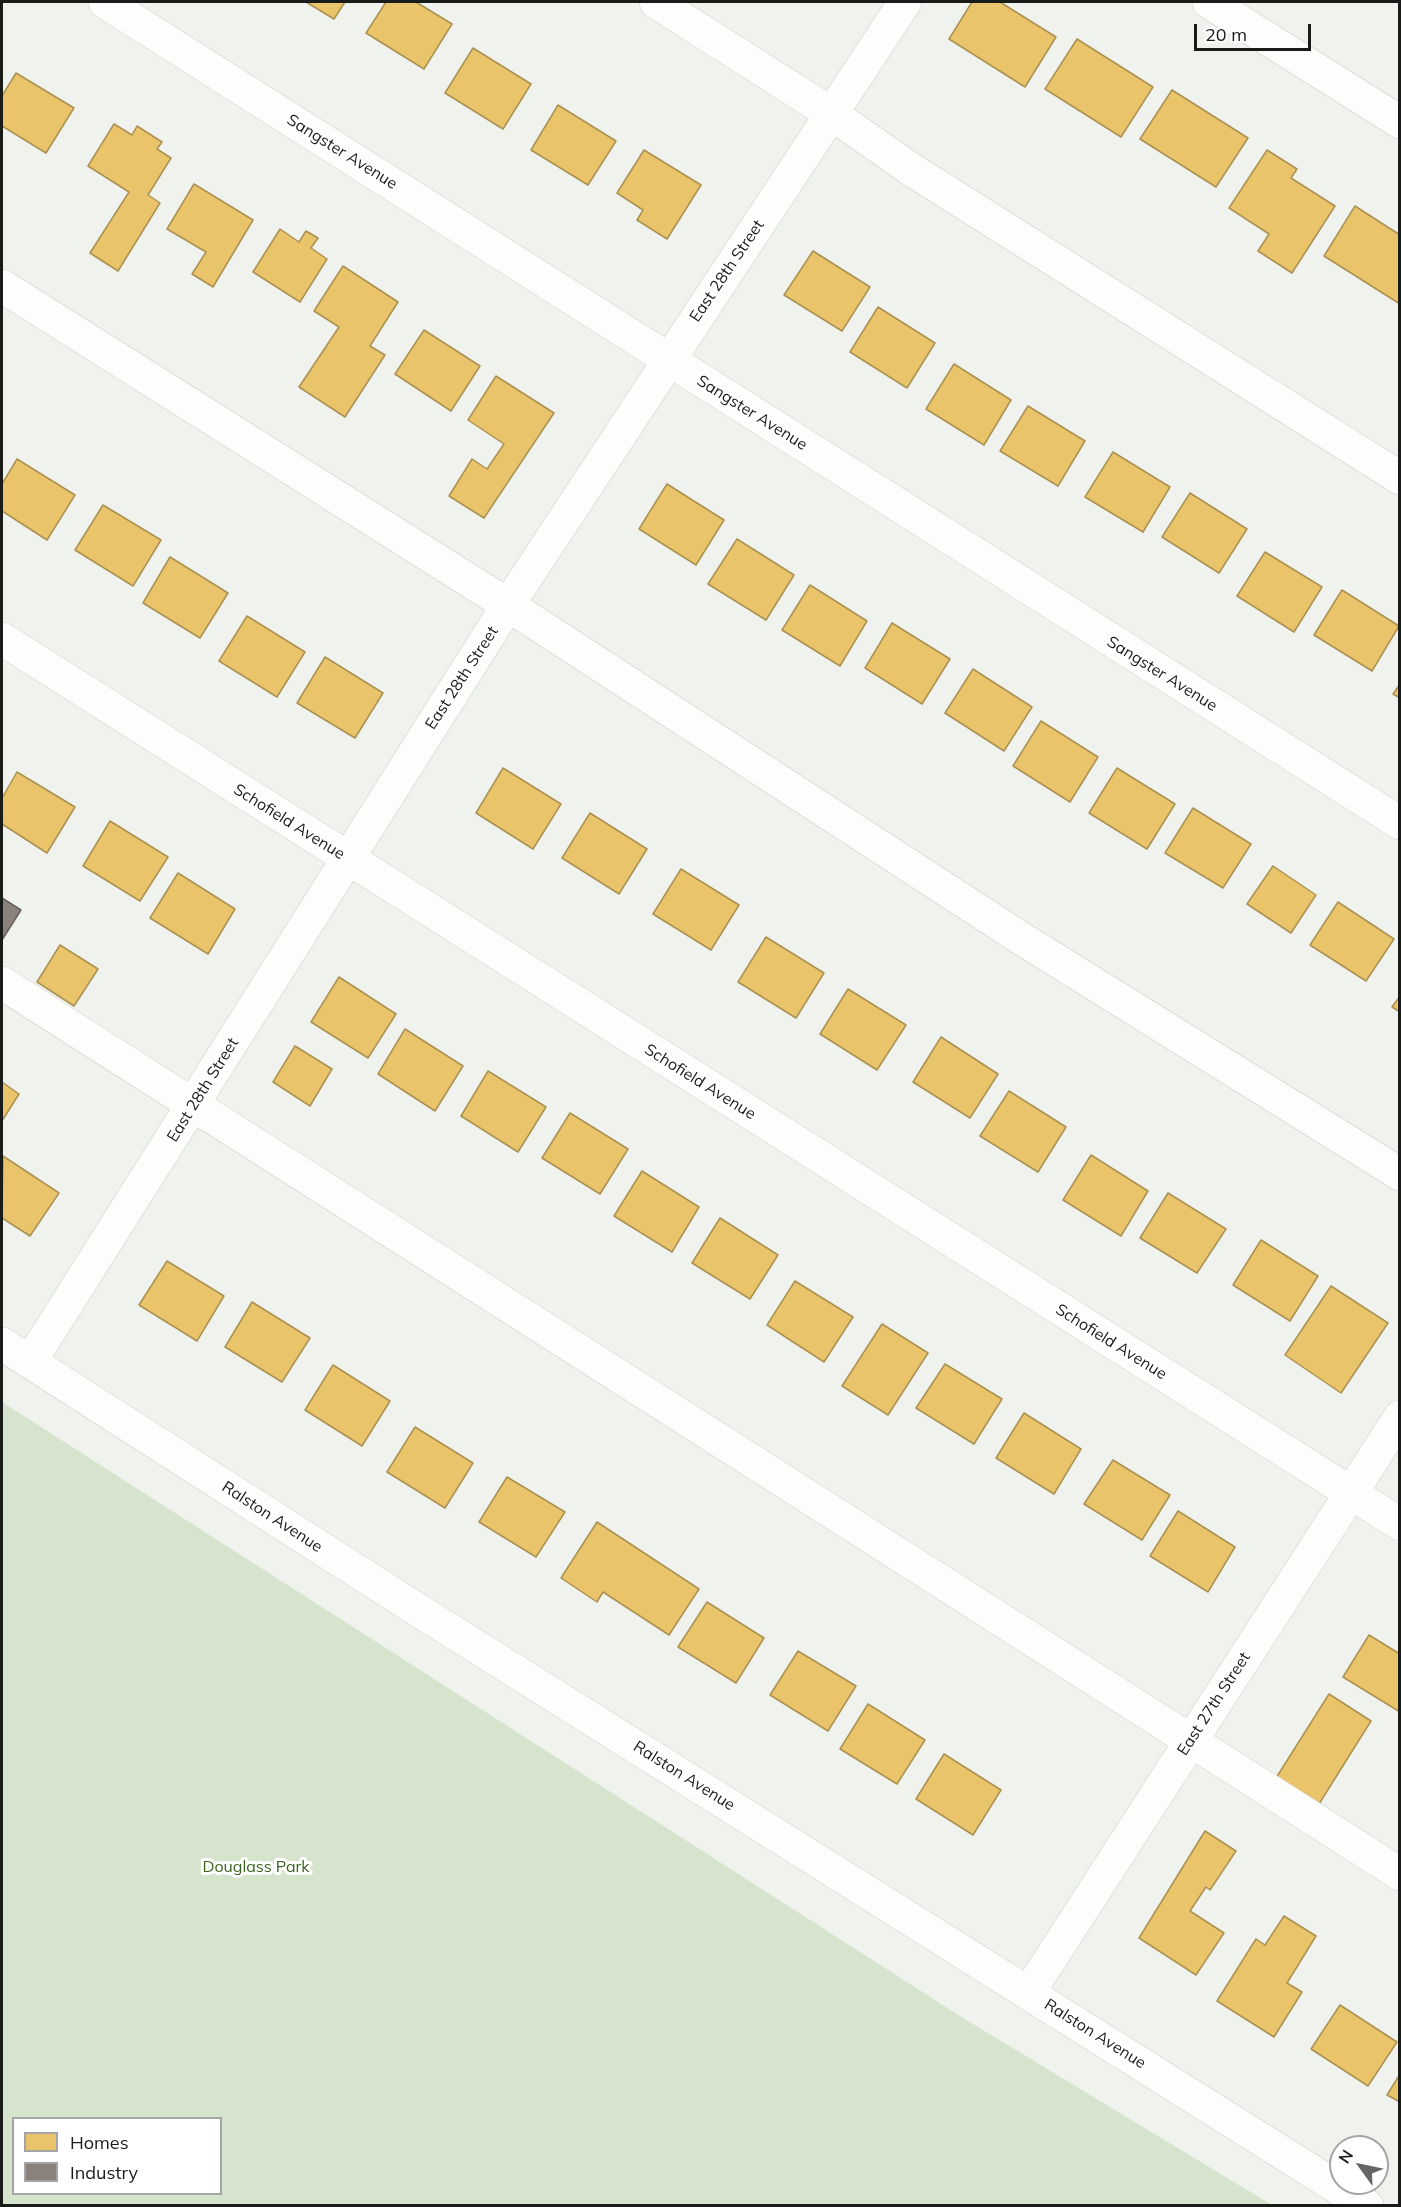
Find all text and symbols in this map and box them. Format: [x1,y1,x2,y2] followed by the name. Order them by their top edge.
[1197,12,1314,50] scale bar
[1205,23,1247,46] text: 20 m
[283,110,401,194] street label: Sangster Avenue
[686,216,768,326] street label: East 28th Street
[693,371,811,455] street label: Sangster Avenue
[422,623,502,733] street label: East 28th Street
[1103,632,1221,716] street label: Sangster Avenue
[230,780,348,864] street label: Schofield Avenue
[163,1034,243,1146] street label: East 28th Street
[641,1040,759,1124] street label: Schofield Avenue
[1052,1300,1170,1384] street label: Schofield Avenue
[218,1477,326,1557] street label: Ralston Avenue
[1174,1649,1254,1759] street label: East 27th Street
[630,1737,738,1815] street label: Ralston Avenue
[202,1857,310,1877] park label: Douglass Park
[1041,1995,1149,2073] street label: Ralston Avenue
[12,2117,222,2195] legend
[70,2131,129,2154] text: Homes
[1329,2135,1389,2195] north arrow
[1334,2146,1357,2167] text: N
[70,2161,138,2184] text: Industry

